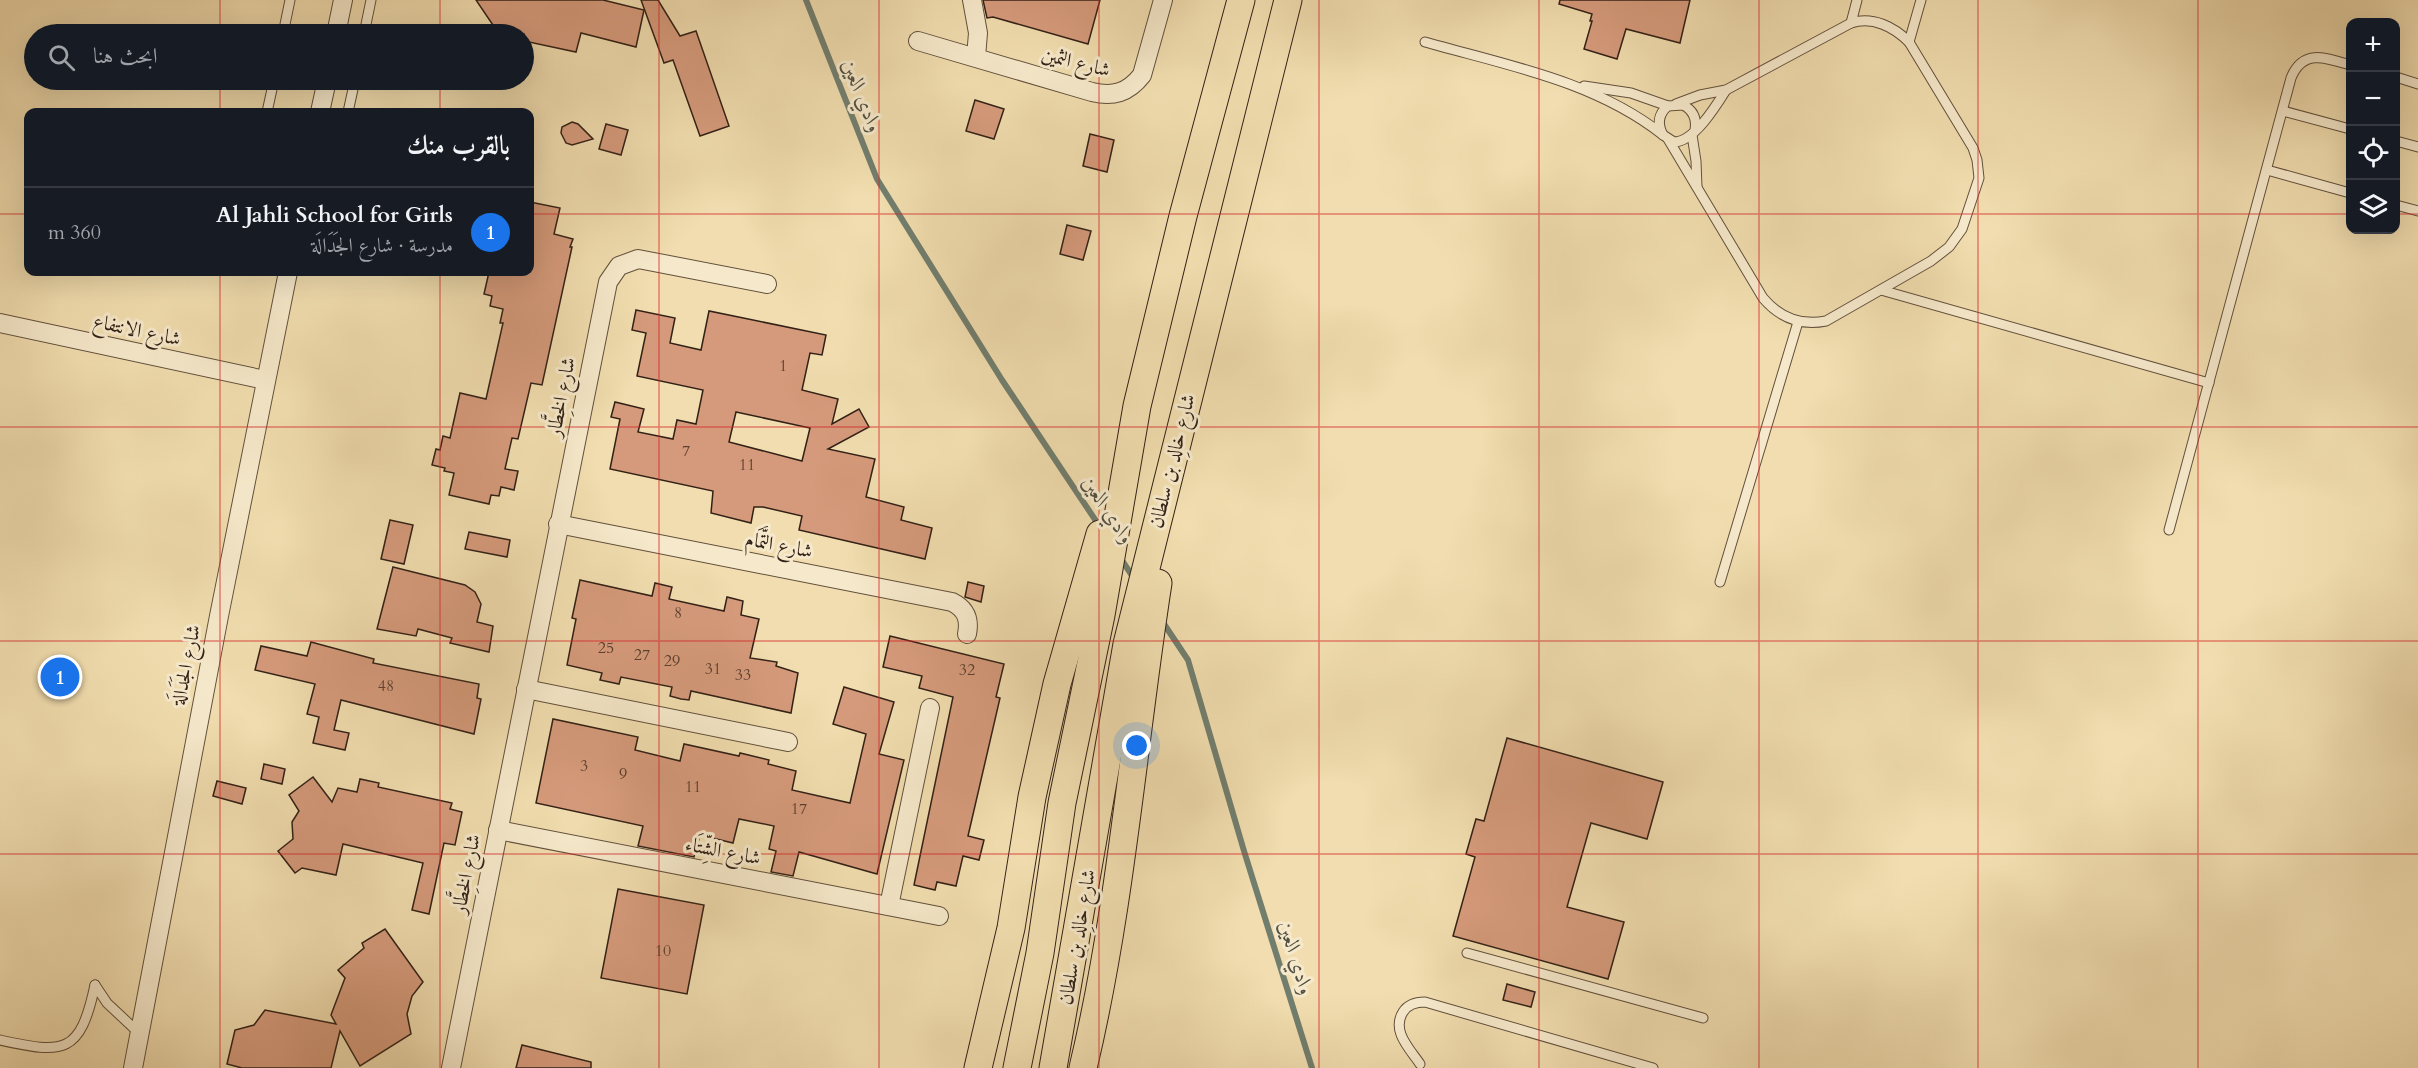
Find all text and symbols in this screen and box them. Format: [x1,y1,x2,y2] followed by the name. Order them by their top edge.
[2346,18,2400,234] map controls
[2346,18,2400,72] button: +
[24,24,534,90] search box
[1038,40,1113,87] street label: شارع الثمين
[45,41,78,74] icon: search
[93,41,158,71] text: ابحث هنا
[833,55,890,137] water label: وادي العين
[2346,72,2400,126] button: −
[2346,126,2400,180] button: locate
[407,128,510,163] text: بالقرب منك
[2346,180,2400,234] button: layers
[216,200,453,230] text: Al Jahli School for Girls
[48,219,101,246] text: 360 m
[485,219,496,246] text: 1
[311,232,453,259] text: مدرسة · شارع الجَدَالَة
[90,308,183,356] street label: شارع الانتفاع
[536,354,586,442] street label: شارع الخِطَّار
[779,355,787,377] house number: 1
[1142,391,1206,532] street label: شارع خالِد بن سلطان
[682,440,690,462] house number: 7
[739,454,755,476] house number: 11
[1074,470,1141,550] water label: وادي العين
[742,521,816,569] street label: شارع التَّمَام
[674,602,682,624] house number: 8
[164,622,211,709] street label: شارع الجَدَالَة
[598,637,614,659] house number: 25
[634,644,650,666] house number: 27
[664,650,680,672] house number: 29
[40,654,80,700] pin: 1
[705,658,721,680] house number: 31
[959,659,975,681] house number: 32
[735,664,751,686] house number: 33
[378,675,394,697] house number: 48
[1122,731,1151,760] your location
[580,755,588,777] house number: 3
[619,763,627,785] house number: 9
[685,776,701,798] house number: 11
[791,798,807,820] house number: 17
[682,829,763,875] street label: شارع الشِّتَاء
[441,831,491,919] street label: شارع الخِطَّار
[1052,867,1106,1008] street label: شارع خالِد بن سلطان
[1270,917,1321,999] water label: وادي العين
[655,940,671,962] house number: 10

